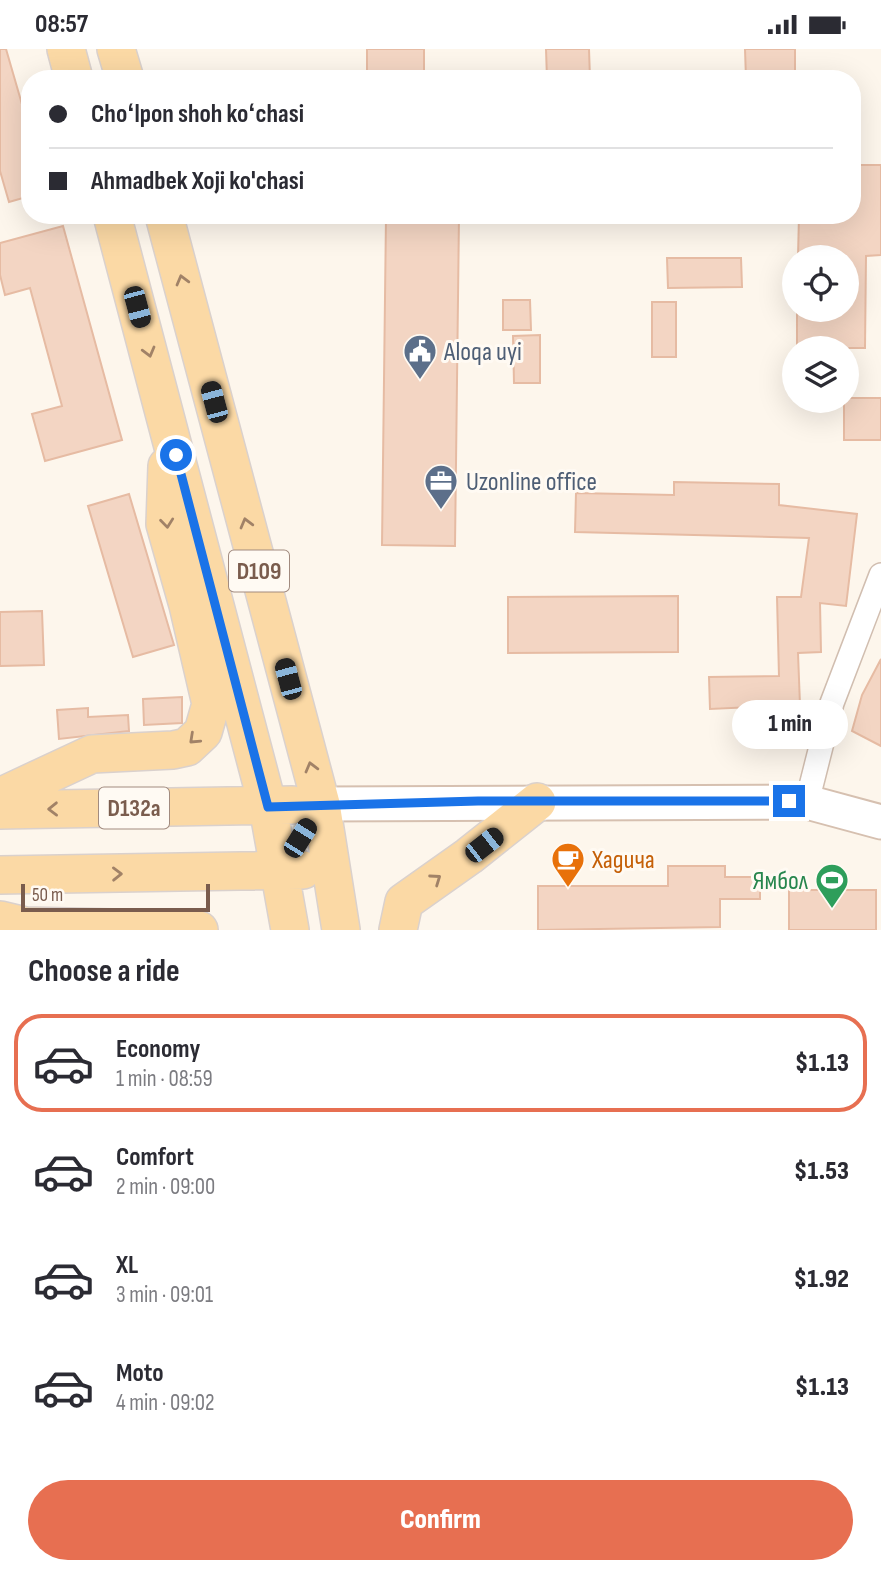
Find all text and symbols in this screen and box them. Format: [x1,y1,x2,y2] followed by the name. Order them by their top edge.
[35,9,88,40] text: 08:57
[91,99,304,130] text: Choʻlpon shoh koʻchasi
[91,166,304,197] text: Ahmadbek Xoji ko'chasi
[782,245,859,413] map controls
[782,245,859,322] button: locate
[175,274,190,286] one-way arrow
[122,284,153,330] car
[401,332,439,381] public building icon: Aloqa uyi
[782,336,859,413] button: layers
[443,337,522,368] place label: Aloqa uyi
[140,346,155,358] one-way arrow
[199,379,230,425] car
[160,439,192,471] route start
[422,462,460,511] office icon: Uzonline office
[466,467,597,498] place label: Uzonline office
[159,517,174,529] one-way arrow
[240,517,255,529] one-way arrow
[229,551,289,591] road number: D109
[273,656,304,702] car
[731,699,847,749] callout: 1 min
[768,710,812,738] text: 1 min
[189,731,202,743] one-way arrow
[305,761,319,773] one-way arrow
[773,785,805,817] route end
[99,787,169,829] road number: D132a
[47,801,58,817] one-way arrow
[280,815,321,861] car
[461,824,508,866] car
[549,840,587,889] cafe icon: Хадича
[591,845,655,876] place label: Хадича
[813,861,851,910] sports icon: Ямбол
[112,866,123,882] one-way arrow
[753,866,809,897] place label: Ямбол
[428,875,441,887] one-way arrow
[21,881,210,913] scale bar
[32,884,63,907] text: 50 m
[28,952,180,991] text: Choose a ride
[32,1032,95,1095] icon: car
[116,1034,200,1065] text: Economy
[795,1048,849,1079] text: $1.13
[116,1065,213,1093] text: 1 min · 08:59
[32,1140,95,1203] icon: car
[116,1142,194,1173] text: Comfort
[794,1156,849,1187] text: $1.53
[116,1173,215,1201] text: 2 min · 09:00
[32,1248,95,1311] icon: car
[116,1250,138,1281] text: XL
[794,1264,849,1295] text: $1.92
[116,1281,213,1309] text: 3 min · 09:01
[32,1356,95,1419] icon: car
[116,1358,164,1389] text: Moto
[795,1372,849,1403] text: $1.13
[116,1389,215,1417] text: 4 min · 09:02
[28,1480,853,1560] button: Confirm

